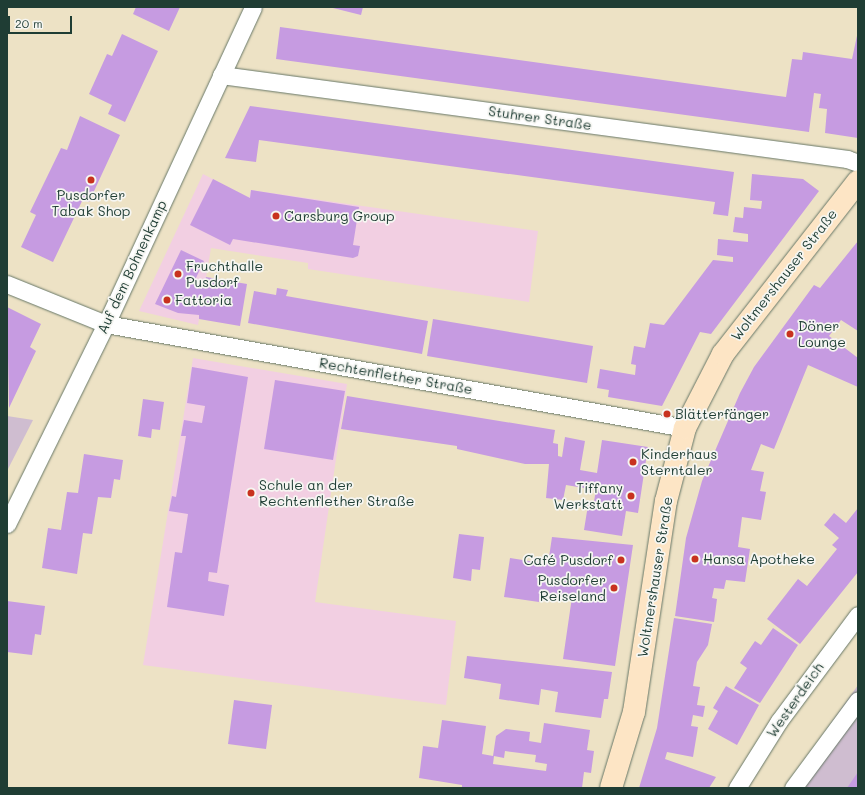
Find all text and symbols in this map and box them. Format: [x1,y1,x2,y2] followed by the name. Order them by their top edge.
[10,8,74,34] scale bar
[15,15,43,31] text: 20 m
[487,102,593,134] street label: Stuhrer Straße
[86,175,96,185] marker: Pusdorfer Tabak Shop
[52,187,130,220] place label: Pusdorfer Tabak Shop
[94,198,170,336] street label: Auf dem Bohnenkamp
[727,206,841,344] street label: Woltmershauser Straße
[284,208,395,224] place label: Carsburg Group
[271,211,281,221] marker: Carsburg Group
[186,258,263,290] place label: Fruchthalle Pusdorf
[173,269,183,279] marker: Fruchthalle Pusdorf
[175,292,232,308] place label: Fattoria
[162,295,172,305] marker: Fattoria
[798,318,846,350] place label: Döner Lounge
[785,329,795,339] marker: Döner Lounge
[318,354,474,398] street label: Rechtenflether Straße
[675,406,769,422] place label: Blätterfänger
[662,409,672,419] marker: Blätterfänger
[641,446,717,478] place label: Kinderhaus Sterntaler
[628,457,638,467] marker: Kinderhaus Sterntaler
[259,477,415,510] place label: Schule an der Rechtenflether Straße
[554,480,623,512] place label: Tiffany Werkstatt
[246,488,256,498] marker: Schule an der Rechtenflether Straße
[626,491,636,501] marker: Tiffany Werkstatt
[634,495,676,659] street label: Woltmershauser Straße
[703,551,815,567] place label: Hansa Apotheke
[524,552,613,568] place label: Café Pusdorf
[690,554,700,564] marker: Hansa Apotheke
[616,555,626,565] marker: Café Pusdorf
[538,572,606,604] place label: Pusdorfer Reiseland
[609,583,619,593] marker: Pusdorfer Reiseland
[763,659,827,741] street label: Westerdeich

